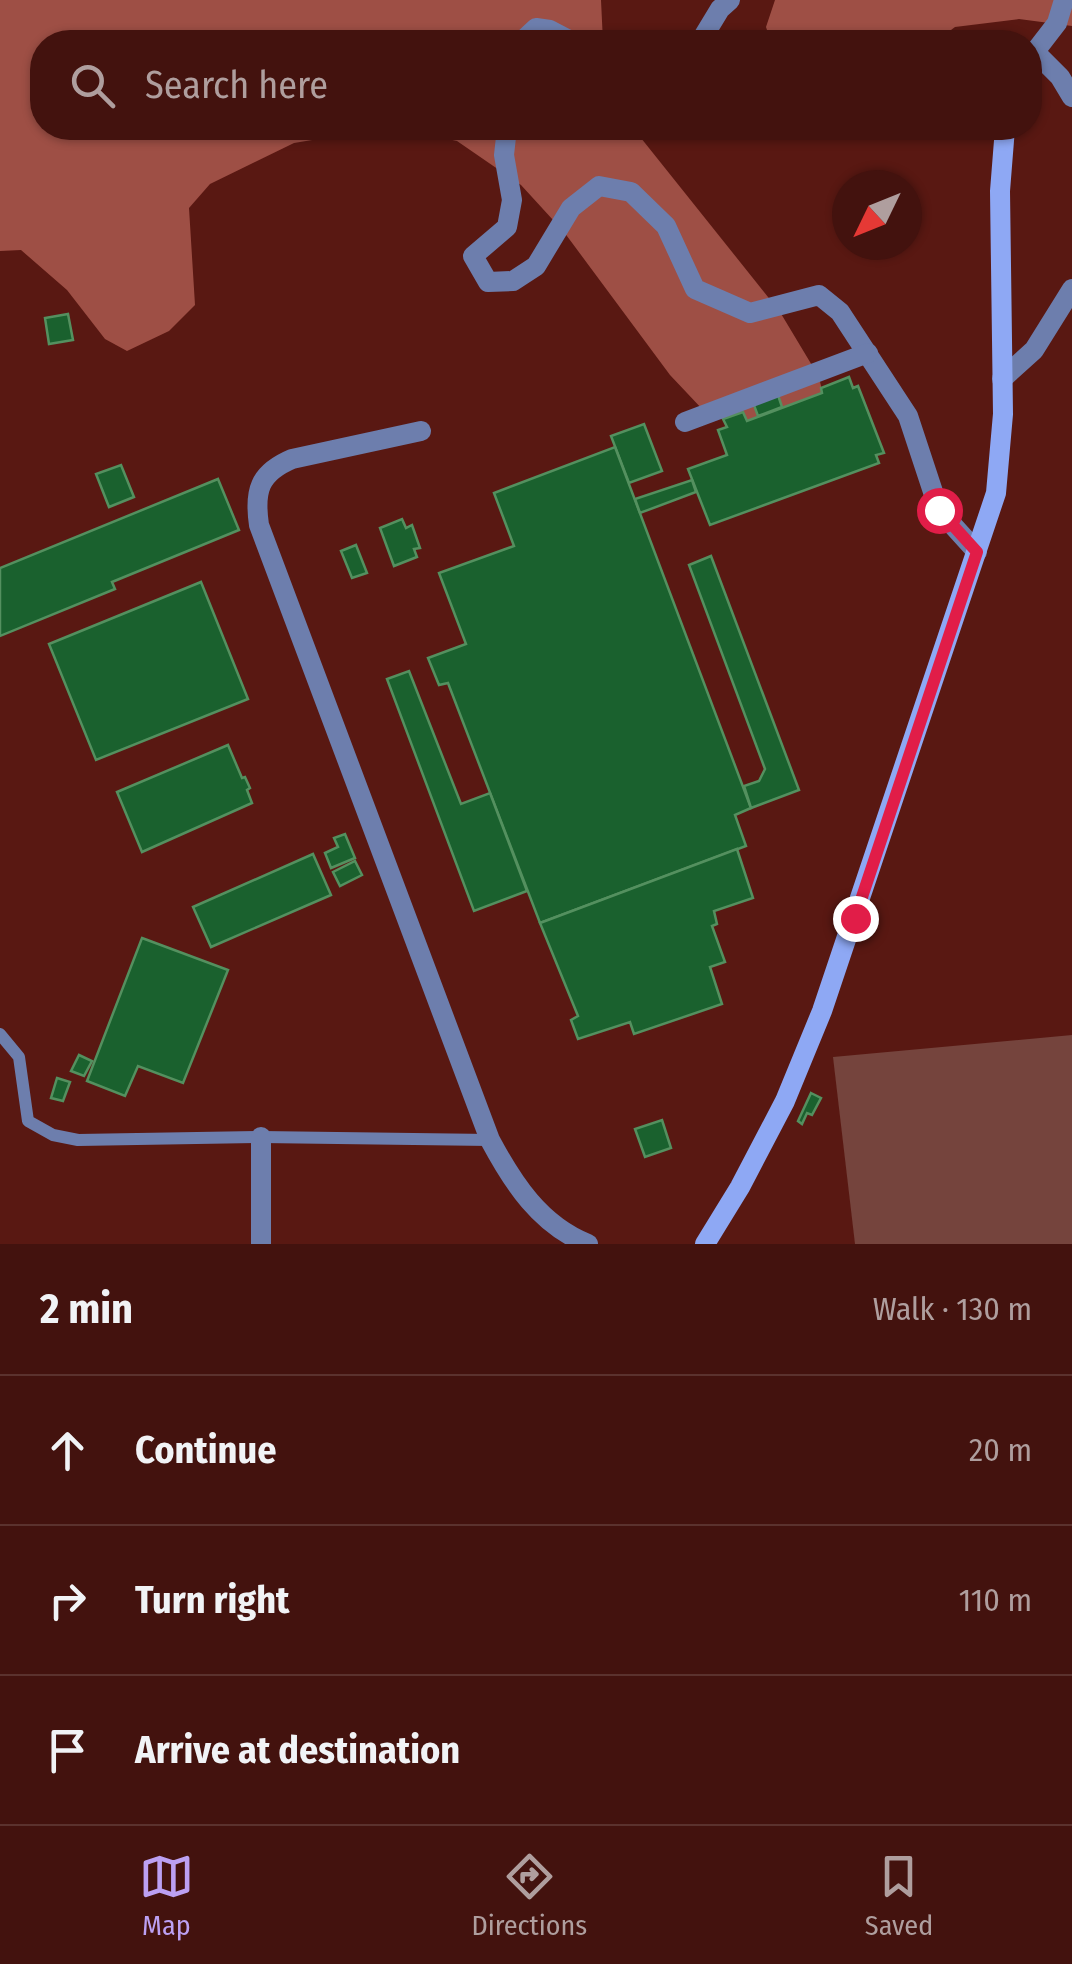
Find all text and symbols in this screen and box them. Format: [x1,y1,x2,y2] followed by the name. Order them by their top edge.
[30,30,1042,140] search box
[65,58,120,113] icon: search
[145,62,328,108] text: Search here
[832,170,922,260] north arrow
[917,488,963,534] route start
[833,896,879,942] route end
[40,1284,133,1334] text: 2 min
[873,1290,1032,1328] text: Walk · 130 m
[40,1423,95,1478] icon: ahead
[135,1427,276,1473] text: Continue
[969,1431,1032,1469] text: 20 m
[40,1573,95,1628] icon: right
[135,1577,289,1623] text: Turn right
[959,1581,1032,1619] text: 110 m
[40,1723,95,1778] icon: arrive
[135,1727,460,1773] text: Arrive at destination
[139,1849,194,1942] tab: Map
[471,1849,587,1942] tab: Directions
[865,1849,933,1942] tab: Saved

